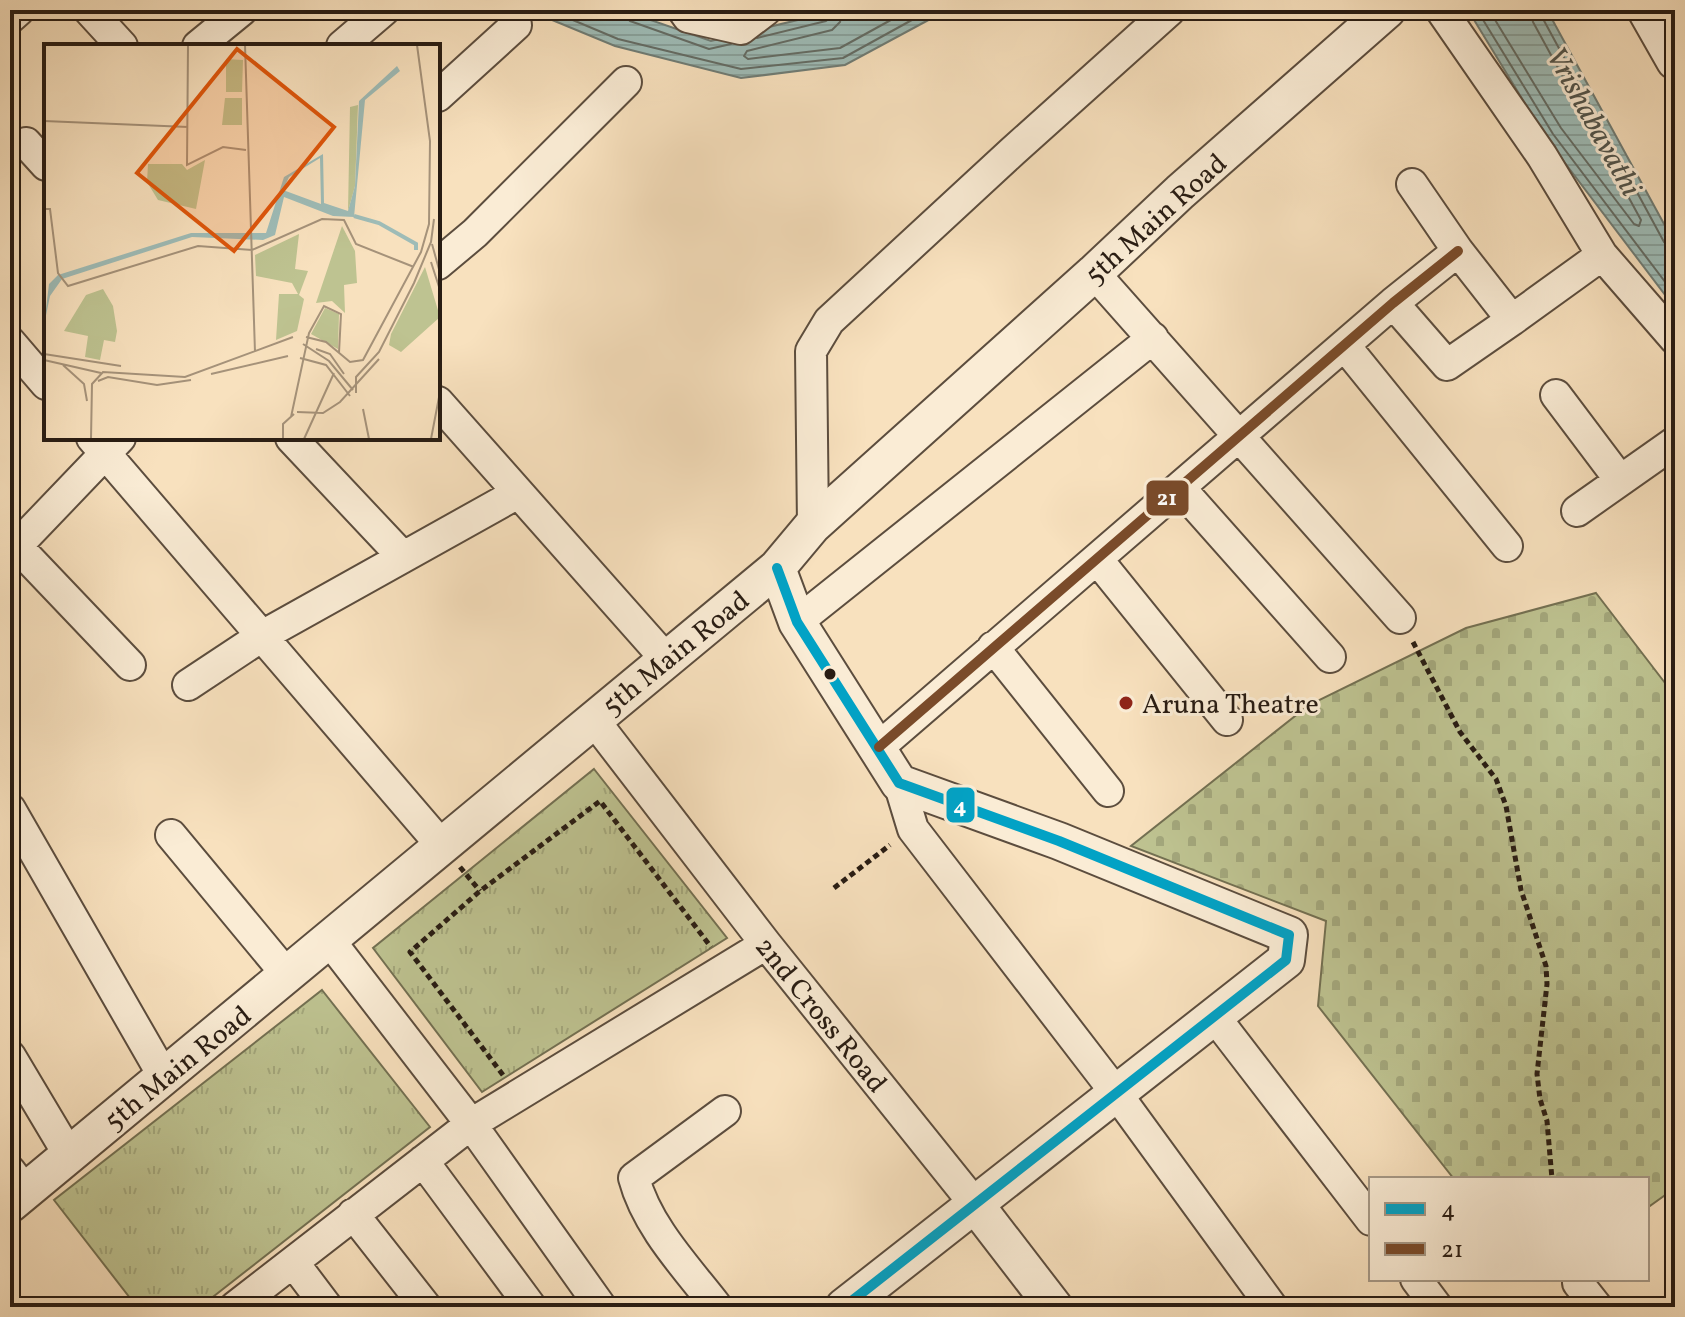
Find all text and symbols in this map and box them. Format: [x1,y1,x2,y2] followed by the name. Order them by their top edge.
[1534,40,1651,205] water label: Vrishabavathi
[44,44,440,440] inset map
[1077,145,1236,294] street label: 5th Main Road
[1145,479,1190,517] line badge: 21
[1157,484,1177,515] text: 21
[595,582,759,726] street label: 5th Main Road
[822,666,838,682] unlabelled marker
[1142,686,1319,725] place label: Aruna Theatre
[1117,694,1135,712] marker: Aruna Theatre
[945,786,976,824] line badge: 4
[953,792,967,823] text: 4
[745,929,895,1102] street label: 2nd Cross Road
[97,997,261,1141] street label: 5th Main Road
[1369,1177,1649,1281] legend
[1441,1194,1455,1228] text: 4
[1441,1234,1463,1268] text: 21

